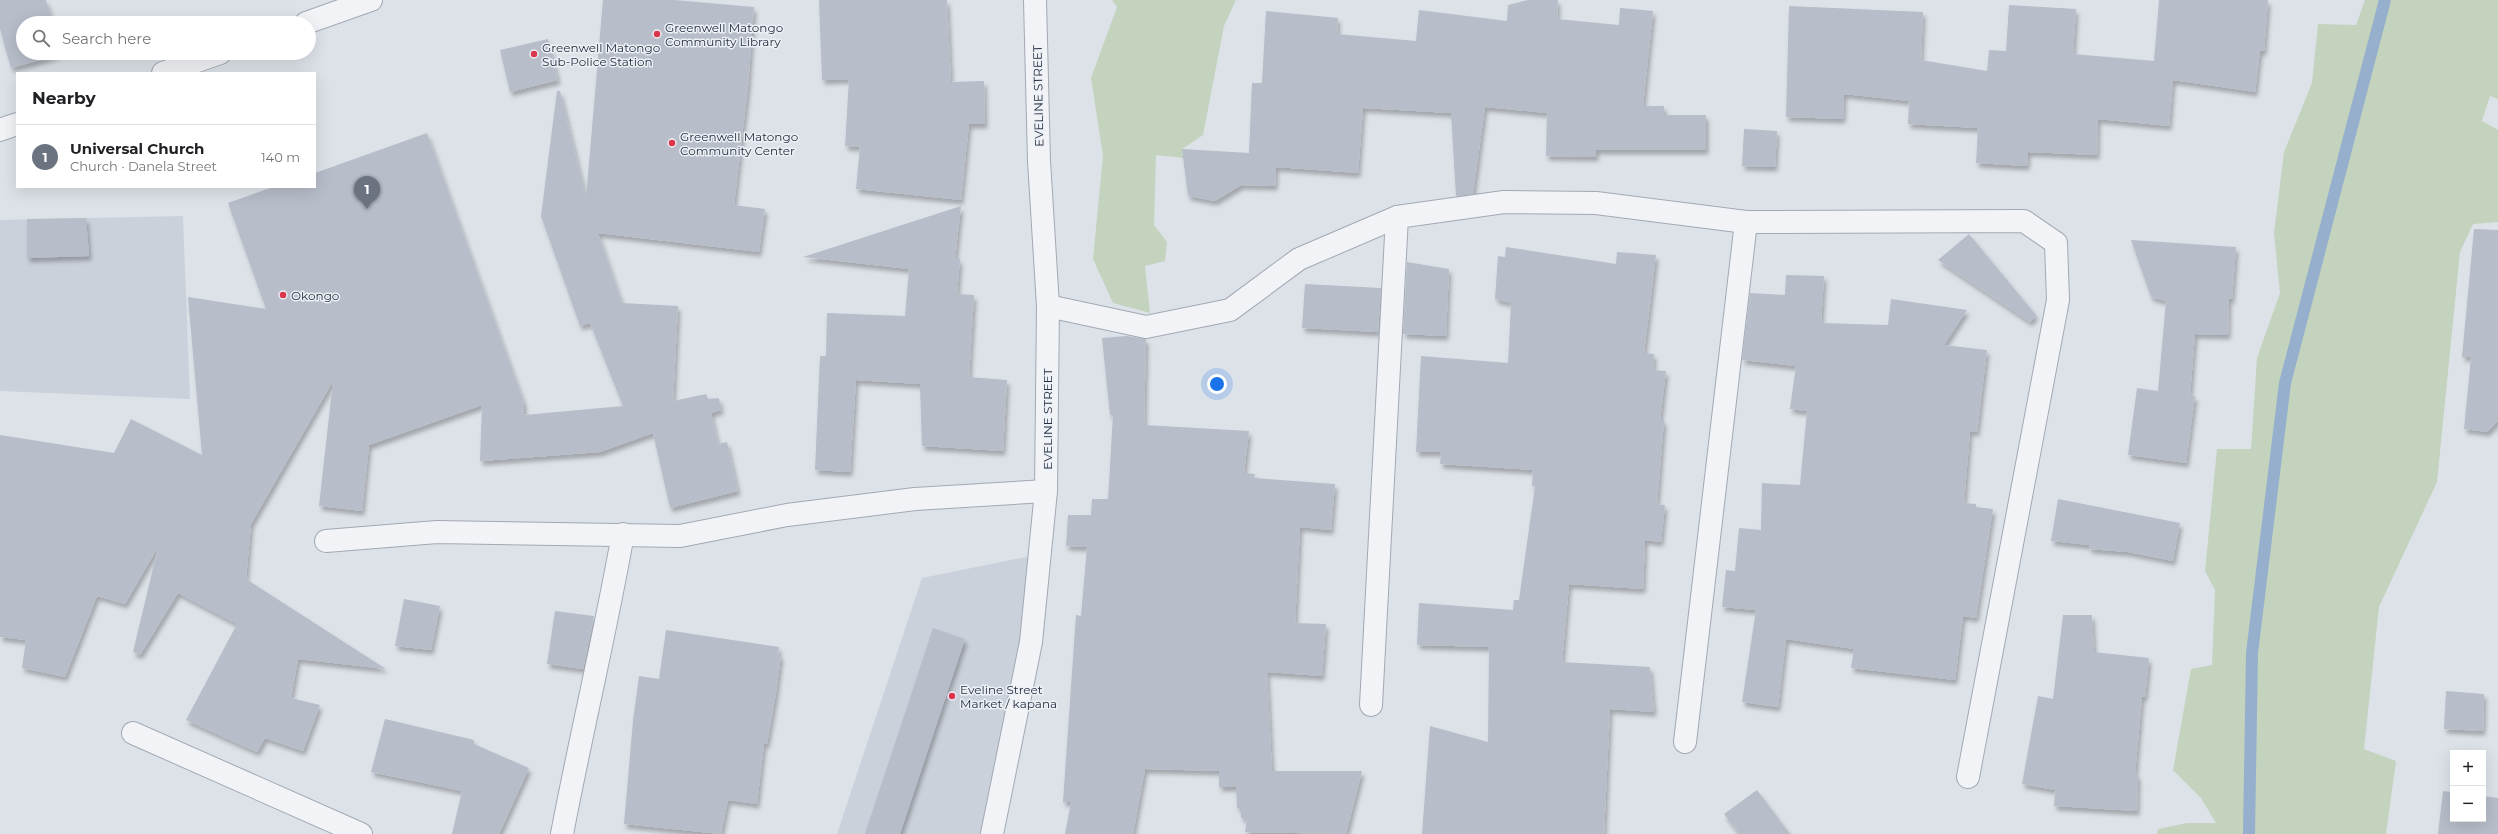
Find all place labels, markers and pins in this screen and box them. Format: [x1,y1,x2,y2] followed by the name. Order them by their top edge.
[665,20,783,49] place label: Greenwell Matongo Community Library
[652,29,662,39] marker: Greenwell Matongo Community Library
[542,40,660,69] place label: Greenwell Matongo Sub-Police Station
[529,49,539,59] marker: Greenwell Matongo Sub-Police Station
[680,129,798,158] place label: Greenwell Matongo Community Center
[667,138,677,148] marker: Greenwell Matongo Community Center
[354,176,380,209] pin: 1
[291,288,339,303] place label: Okongo
[278,290,288,300] marker: Okongo
[960,682,1057,711] place label: Eveline Street Market / kapana
[947,691,957,701] marker: Eveline Street Market / kapana

